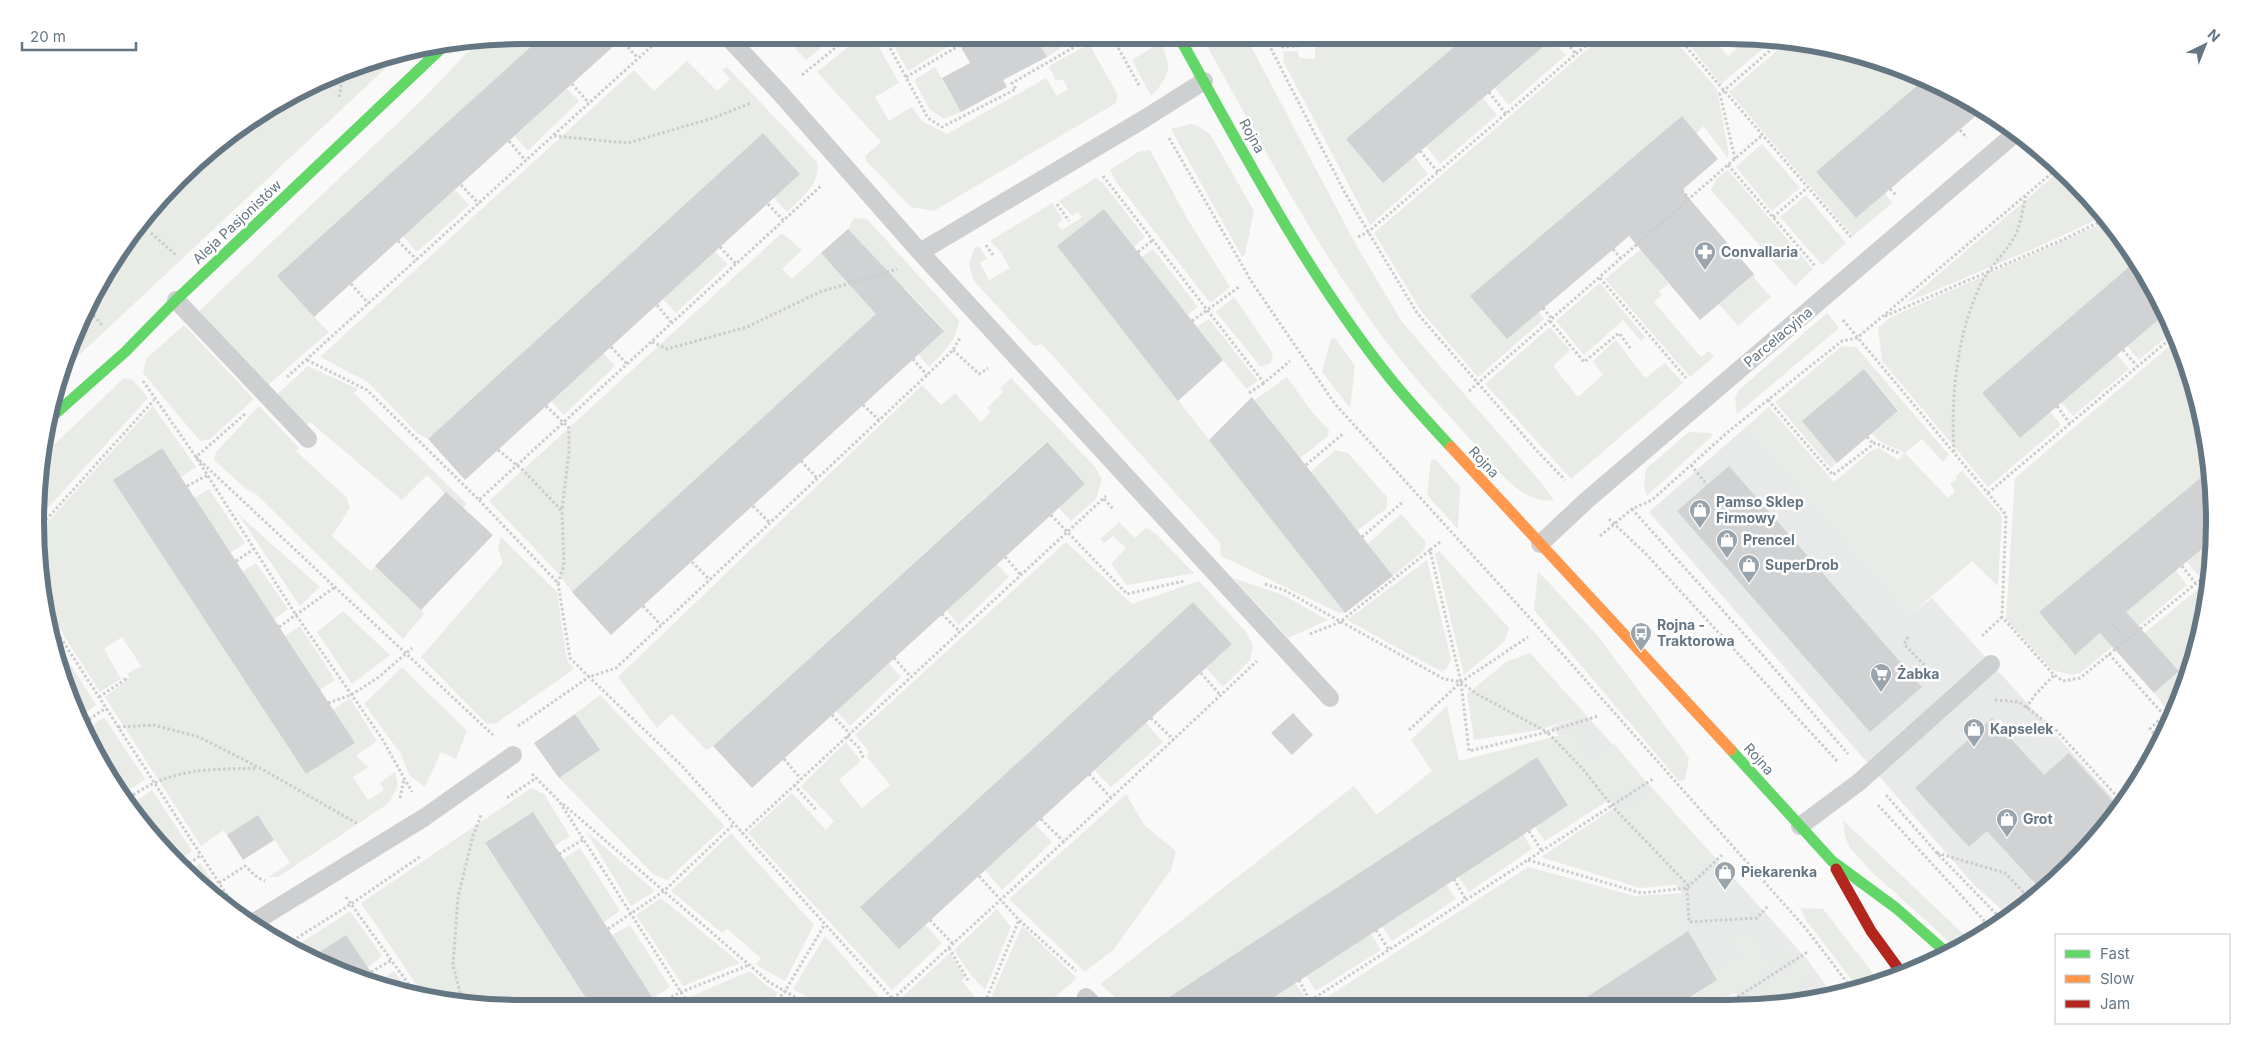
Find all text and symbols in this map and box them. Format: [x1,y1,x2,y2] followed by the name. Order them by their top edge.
[22,20,136,52] scale bar
[2180,20,2230,70] north arrow
[2205,25,2224,45] text: N
[30,27,66,46] text: 20 m
[1236,116,1269,156] street label: Rojna
[189,176,285,267] street label: Aleja Pasjonistów
[1693,240,1717,271] pharmacy icon: Convallaria
[1721,243,1798,260] place label: Convallaria
[1740,303,1815,370] street label: Parcelacyjna
[1466,442,1503,481] street label: Rojna
[1716,493,1804,526] place label: Pamso Sklep Firmowy
[1688,498,1712,529] shop icon: Pamso Sklep Firmowy
[1715,528,1739,559] shop icon: Prencel
[1743,531,1795,548] place label: Prencel
[1737,553,1761,584] shop icon: SuperDrob
[1765,556,1839,573] place label: SuperDrob
[1657,616,1735,649] place label: Rojna - Traktorowa
[1629,621,1653,652] bus stop icon: Rojna - Traktorowa
[1869,662,1893,693] supermarket icon: Żabka
[1897,664,1940,682] place label: Żabka
[1962,717,1986,748] shop icon: Kapselek
[1990,720,2054,737] place label: Kapselek
[1741,739,1778,778] street label: Rojna
[1995,807,2019,838] shop icon: Grot
[2023,810,2053,827] place label: Grot
[1713,860,1737,891] shop icon: Piekarenka
[1741,863,1817,880] place label: Piekarenka
[2055,934,2230,1024] legend
[2100,944,2130,963] text: Fast
[2100,969,2134,988] text: Slow
[2100,994,2130,1013] text: Jam

